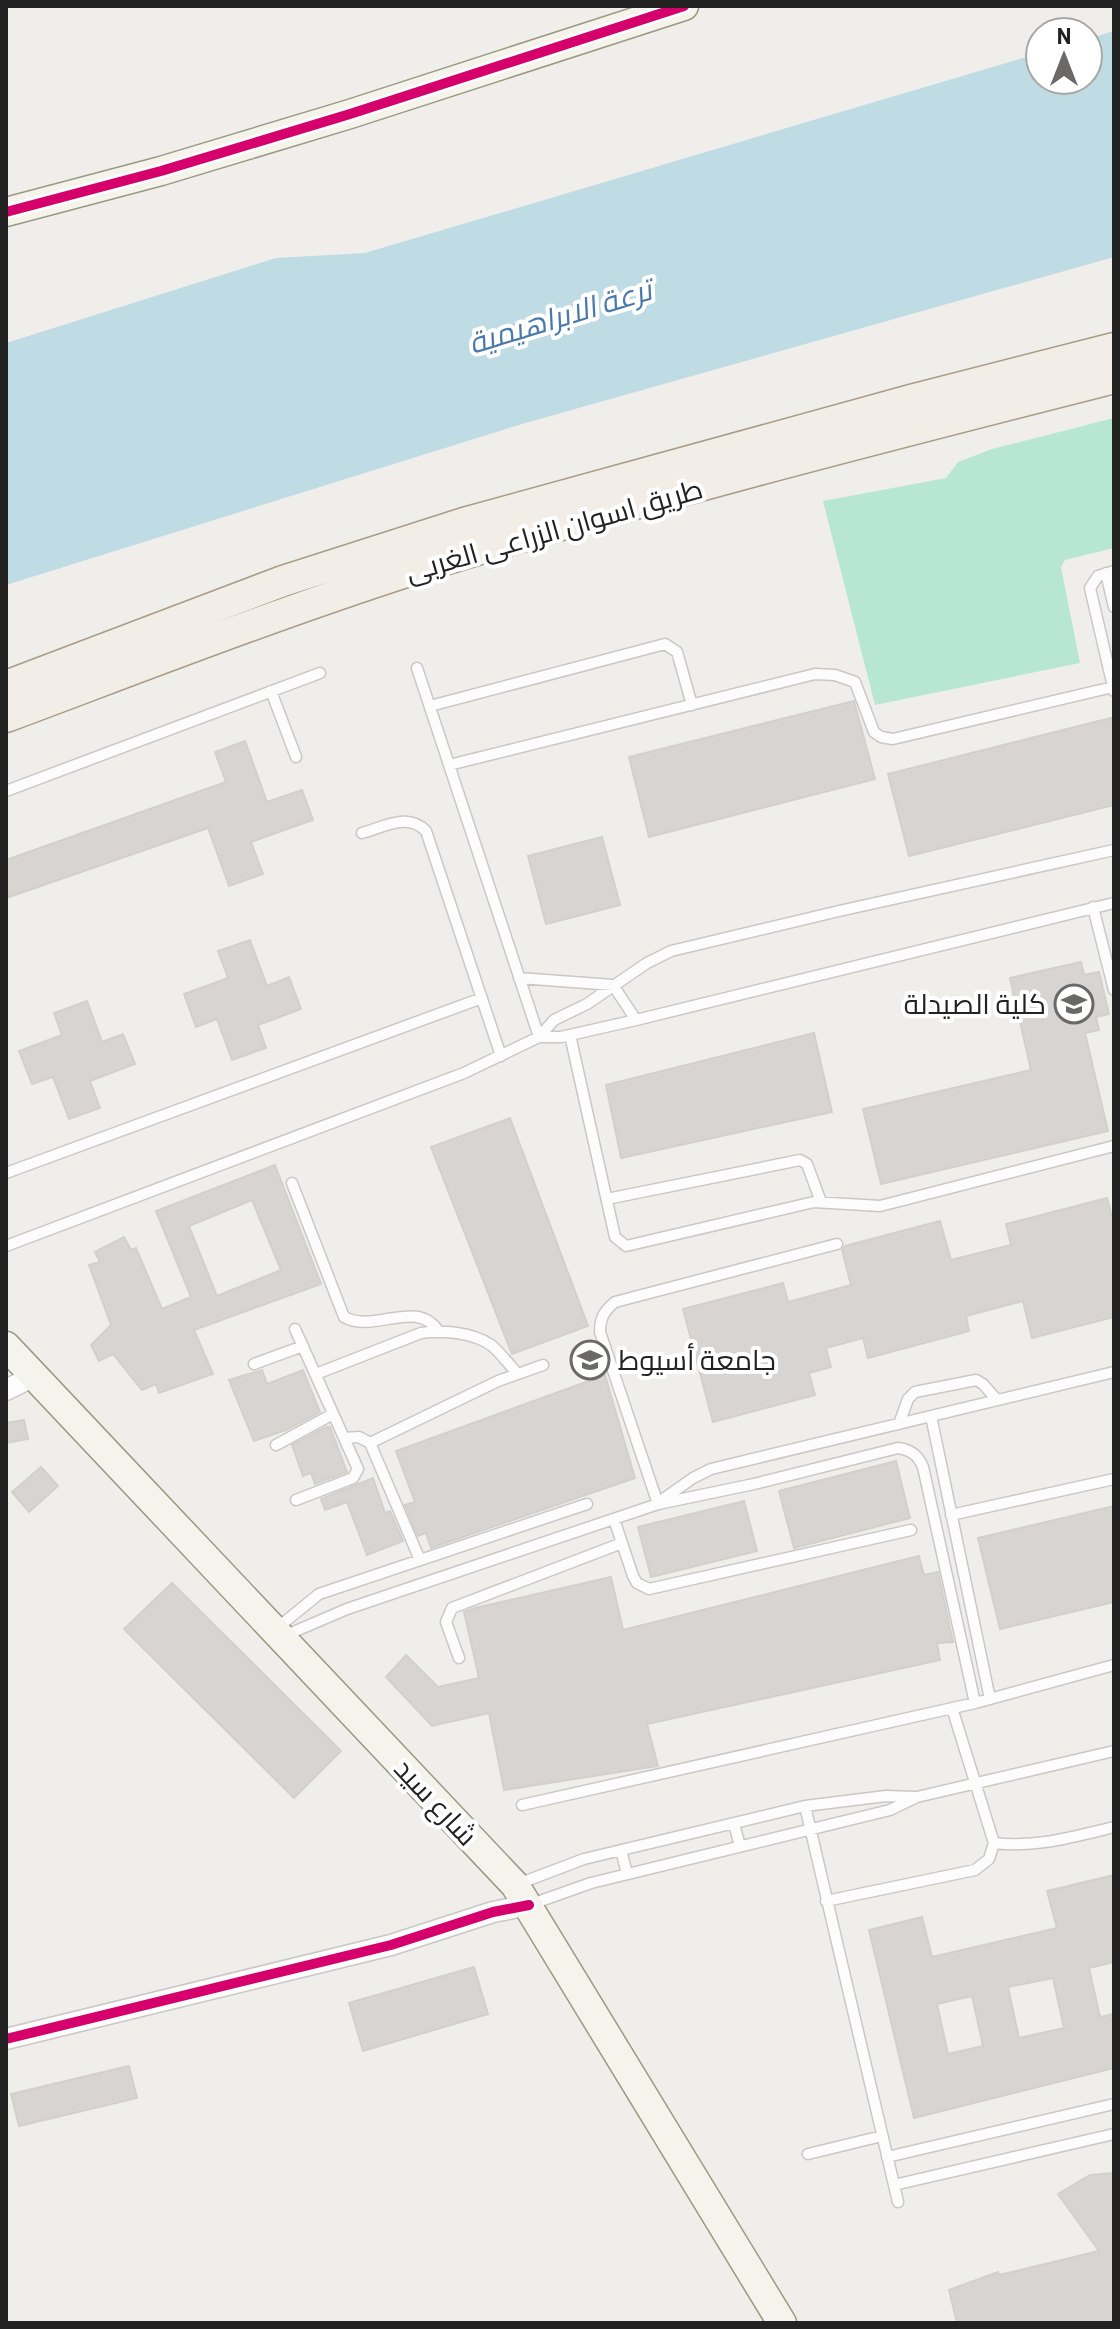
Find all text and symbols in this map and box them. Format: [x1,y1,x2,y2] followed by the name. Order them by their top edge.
[1024,16,1104,96] north arrow
[1057,22,1071,48] text: N
[464,269,660,361] water label: ترعة الابراهيمية
[401,470,706,589] street label: طريق اسوان الزراعى الغربى
[1053,983,1095,1025] school or university icon: كلية الصيدلة
[904,986,1046,1020] place label: كلية الصيدلة
[569,1339,611,1381] school or university icon: جامعة أسيوط
[618,1342,776,1376] place label: جامعة أسيوط
[386,1751,485,1854] street label: شارع سيد

